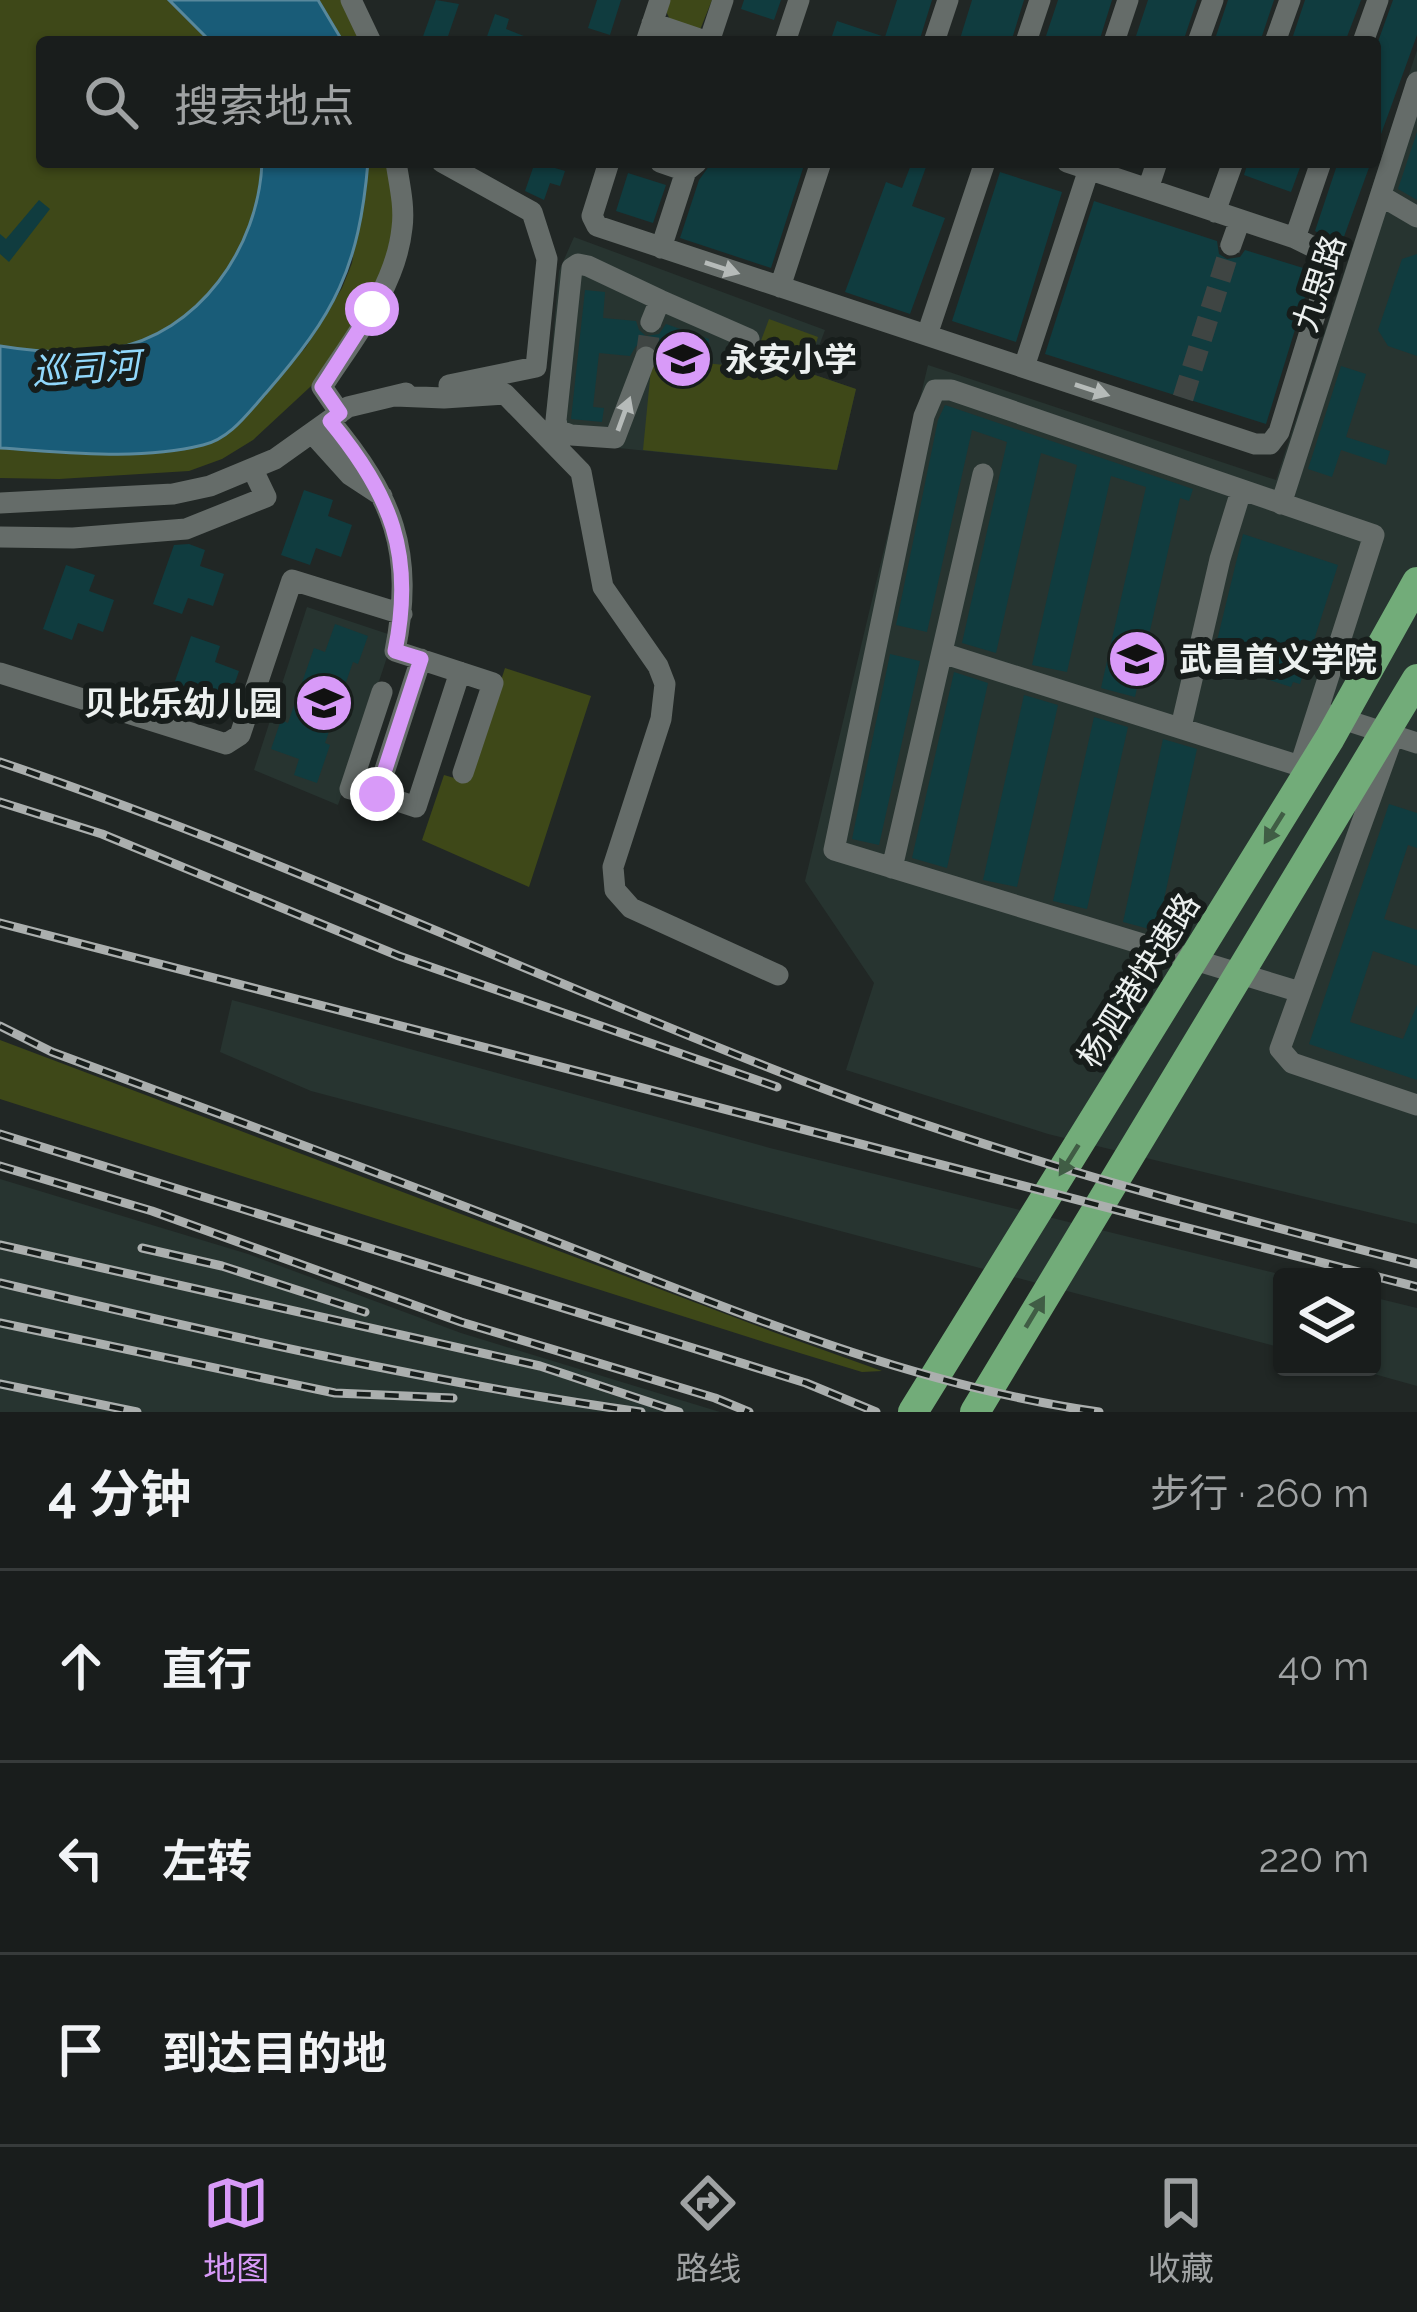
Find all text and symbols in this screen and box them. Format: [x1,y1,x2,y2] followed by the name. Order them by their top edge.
[36,36,1381,168] search box
[78,69,144,135] icon: search
[174,80,354,133] text: 搜索地点
[1286,230,1353,336] street label: 九思路
[704,260,740,278] one-way arrow
[345,282,399,336] route start
[652,328,714,390] school or university icon: 永安小学
[725,340,857,379] place label: 永安小学
[31,343,147,393] water label: 巡司河
[1074,382,1110,400] one-way arrow
[616,395,634,431] one-way arrow
[1106,628,1168,690] school or university icon: 武昌首义学院
[1179,640,1377,679] place label: 武昌首义学院
[293,672,355,734] school or university icon: 贝比乐幼儿园
[84,684,282,723] place label: 贝比乐幼儿园
[350,767,404,821] route end
[1264,811,1285,845] one-way arrow
[1069,886,1207,1075] street label: 杨泗港快速路
[1059,1143,1080,1177] one-way arrow
[1273,1268,1381,1376] map controls
[1273,1268,1381,1376] button: layers
[1024,1295,1045,1329] one-way arrow
[48,1464,191,1524] text: 4 分钟
[1150,1470,1369,1516] text: 步行 · 260 m
[48,1633,114,1699] icon: ahead
[162,1643,252,1696] text: 直行
[1278,1643,1369,1689] text: 40 m
[48,1825,114,1891] icon: left
[162,1835,252,1888] text: 左转
[1259,1835,1369,1881] text: 220 m
[48,2017,114,2083] icon: arrive
[162,2027,387,2080] text: 到达目的地
[203,2170,269,2290] tab: 地图
[675,2170,741,2290] tab: 路线
[1148,2170,1214,2290] tab: 收藏

